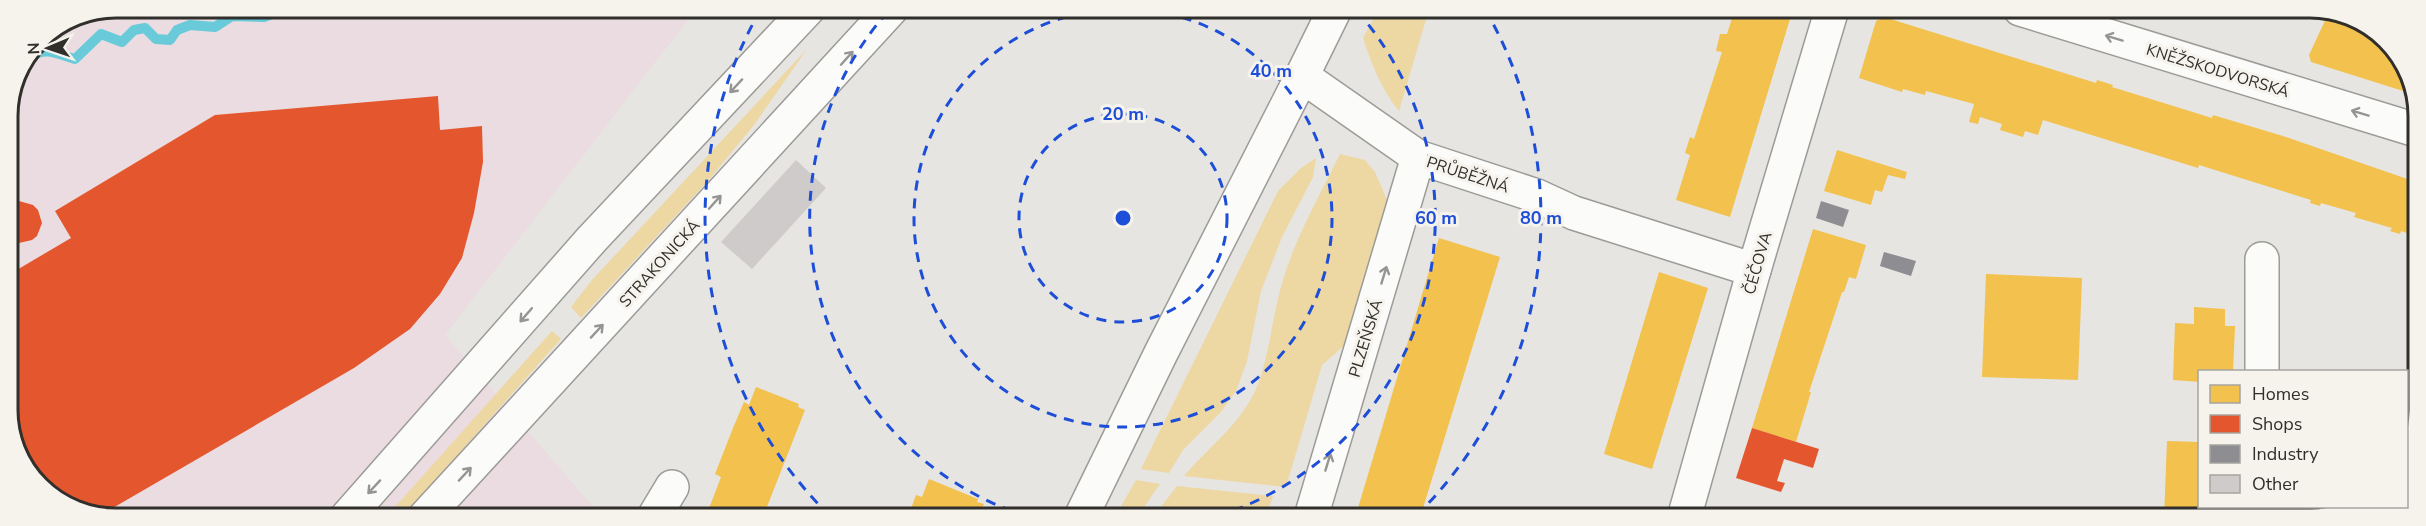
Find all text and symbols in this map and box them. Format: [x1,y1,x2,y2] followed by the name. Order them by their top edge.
[18,18,78,78] north arrow
[2105,32,2124,43] one-way arrow
[2143,39,2292,103] street label: KNĚŽSKODVORSKÁ
[23,42,45,55] text: N
[840,51,854,66] one-way arrow
[1250,59,1292,83] text: 40 m
[729,79,743,94] one-way arrow
[1102,102,1144,126] text: 20 m
[2351,107,2370,118] one-way arrow
[1424,151,1512,199] street label: PRŮBĚŽNÁ
[708,194,722,209] one-way arrow
[1415,206,1457,230] text: 60 m
[1520,206,1562,230] text: 80 m
[1113,208,1133,228] centre of rings
[614,215,705,312] street label: STRAKONICKÁ
[1739,229,1777,297] street label: ČÉČOVA
[1379,266,1390,285] one-way arrow
[1344,296,1388,380] street label: PLZEŇSKÁ
[519,307,533,322] one-way arrow
[590,323,604,338] one-way arrow
[2198,370,2408,508] legend
[2252,382,2309,406] text: Homes
[2252,412,2302,436] text: Shops
[2252,442,2319,466] text: Industry
[1323,453,1334,472] one-way arrow
[458,466,472,481] one-way arrow
[2252,472,2299,496] text: Other
[367,479,382,494] one-way arrow

